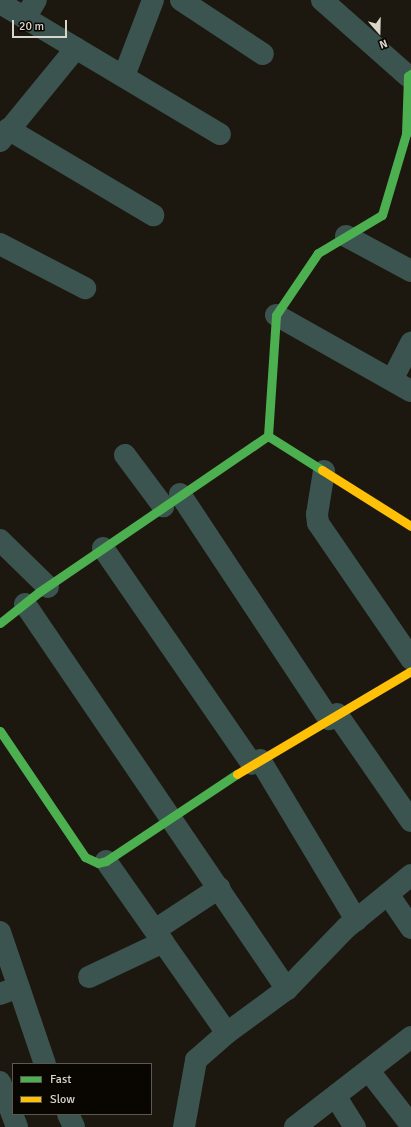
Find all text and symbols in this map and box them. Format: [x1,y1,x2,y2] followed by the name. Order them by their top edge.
[14,12,69,38] scale bar
[359,12,399,52] north arrow
[19,19,44,34] text: 20 m
[377,36,389,51] text: N
[12,1063,152,1115] legend
[50,1072,71,1087] text: Fast
[50,1092,75,1107] text: Slow

